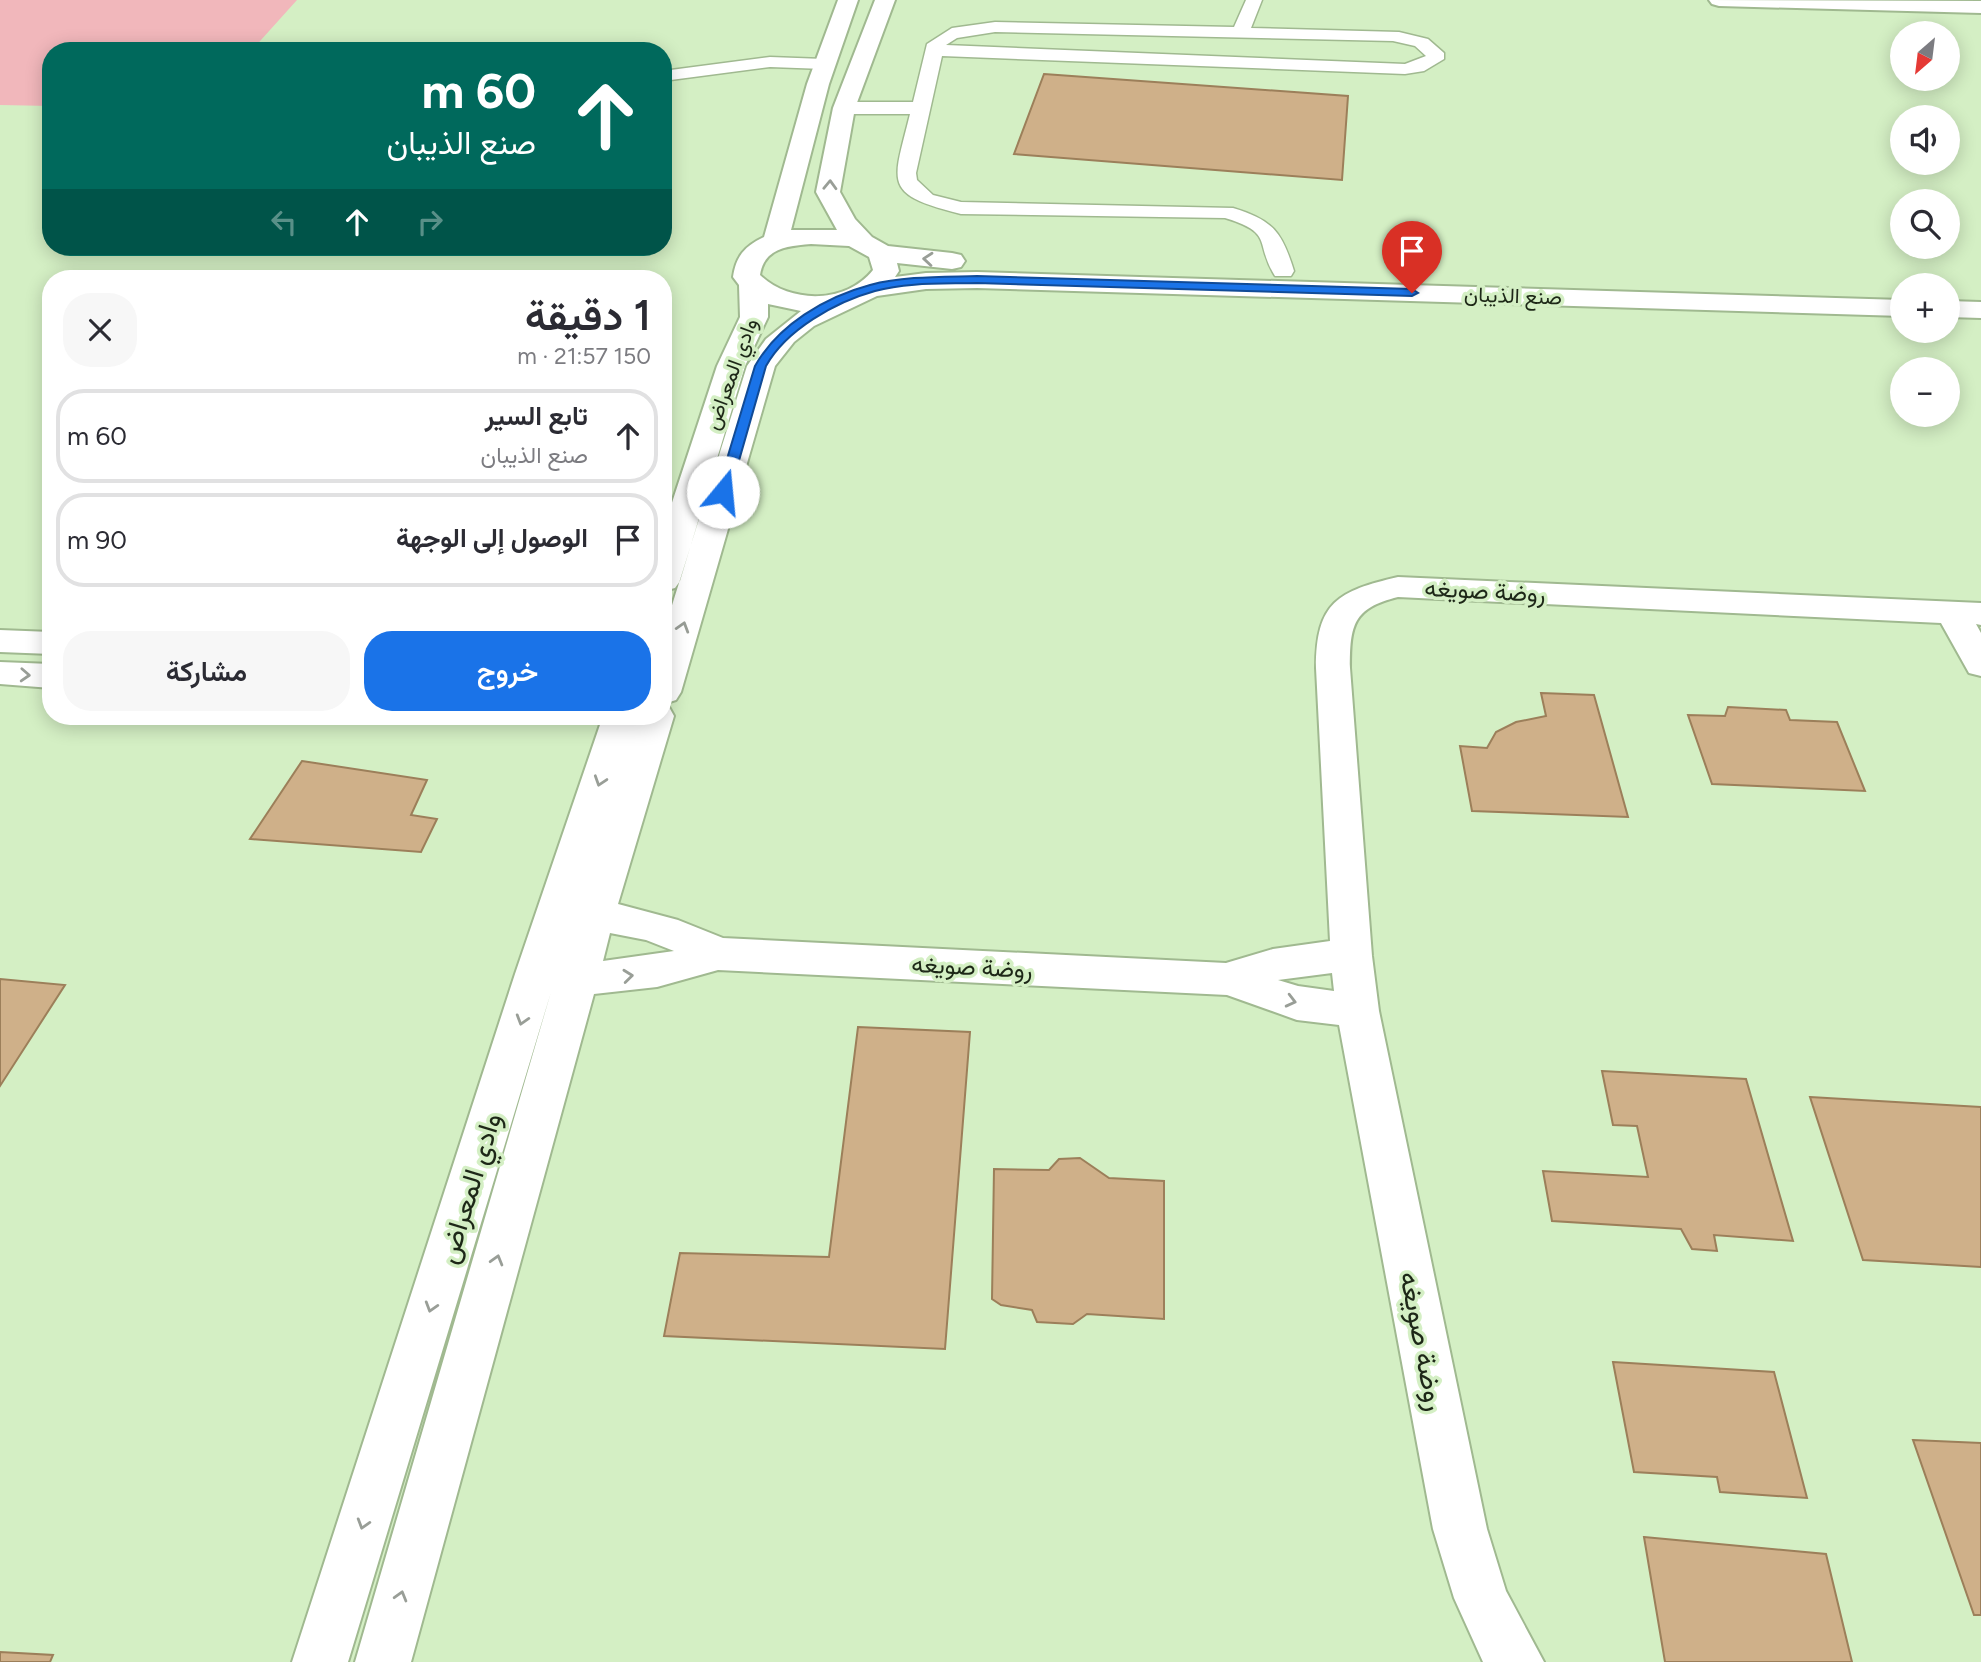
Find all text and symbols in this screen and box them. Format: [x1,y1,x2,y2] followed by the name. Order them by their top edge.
[1890,21,1960,91] north arrow
[1890,21,1960,427] map controls
[421,61,536,120] text: 60 m
[560,70,651,161] icon: ahead
[1890,105,1960,175] button: sound
[387,124,536,162] text: صنع الذيبان
[823,179,838,190] one-way arrow
[1890,189,1960,259] button: search
[265,203,303,241] icon: left
[338,203,376,241] icon: ahead
[411,203,449,241] icon: right
[1382,221,1442,293] pin
[1393,232,1431,270] icon: arrive
[922,252,933,267] one-way arrow
[1890,273,1960,343] button: +
[1464,281,1562,312] street label: صنع الذيبان
[525,290,651,341] text: 1 دقيقة
[63,293,137,367] button: close
[699,315,767,435] street label: وادي المعراض
[517,342,651,370] text: 150 m · 21:57
[1890,357,1960,427] button: −
[485,400,588,432] text: تابع السير
[609,417,647,455] icon: ahead
[67,420,127,452] text: 60 m
[481,441,588,469] text: صنع الذيبان
[686,455,760,529] position arrow
[609,521,647,559] icon: arrive
[396,522,588,554] text: الوصول إلى الوجهة
[67,524,127,556] text: 90 m
[1424,573,1546,609] street label: روضة صويغه
[675,621,690,633] one-way arrow
[63,631,350,711] button: مشاركة
[364,631,651,711] button: خروج
[20,667,31,682] one-way arrow
[594,774,608,786] one-way arrow
[911,949,1033,985] street label: روضة صويغه
[623,968,634,983] one-way arrow
[1285,993,1297,1007] one-way arrow
[515,1014,530,1026] one-way arrow
[430,1108,514,1269] street label: وادي المعراض
[488,1254,503,1266] one-way arrow
[1392,1268,1453,1414] street label: روضة صويغه
[425,1301,440,1313] one-way arrow
[357,1518,371,1530] one-way arrow
[393,1591,408,1603] one-way arrow

